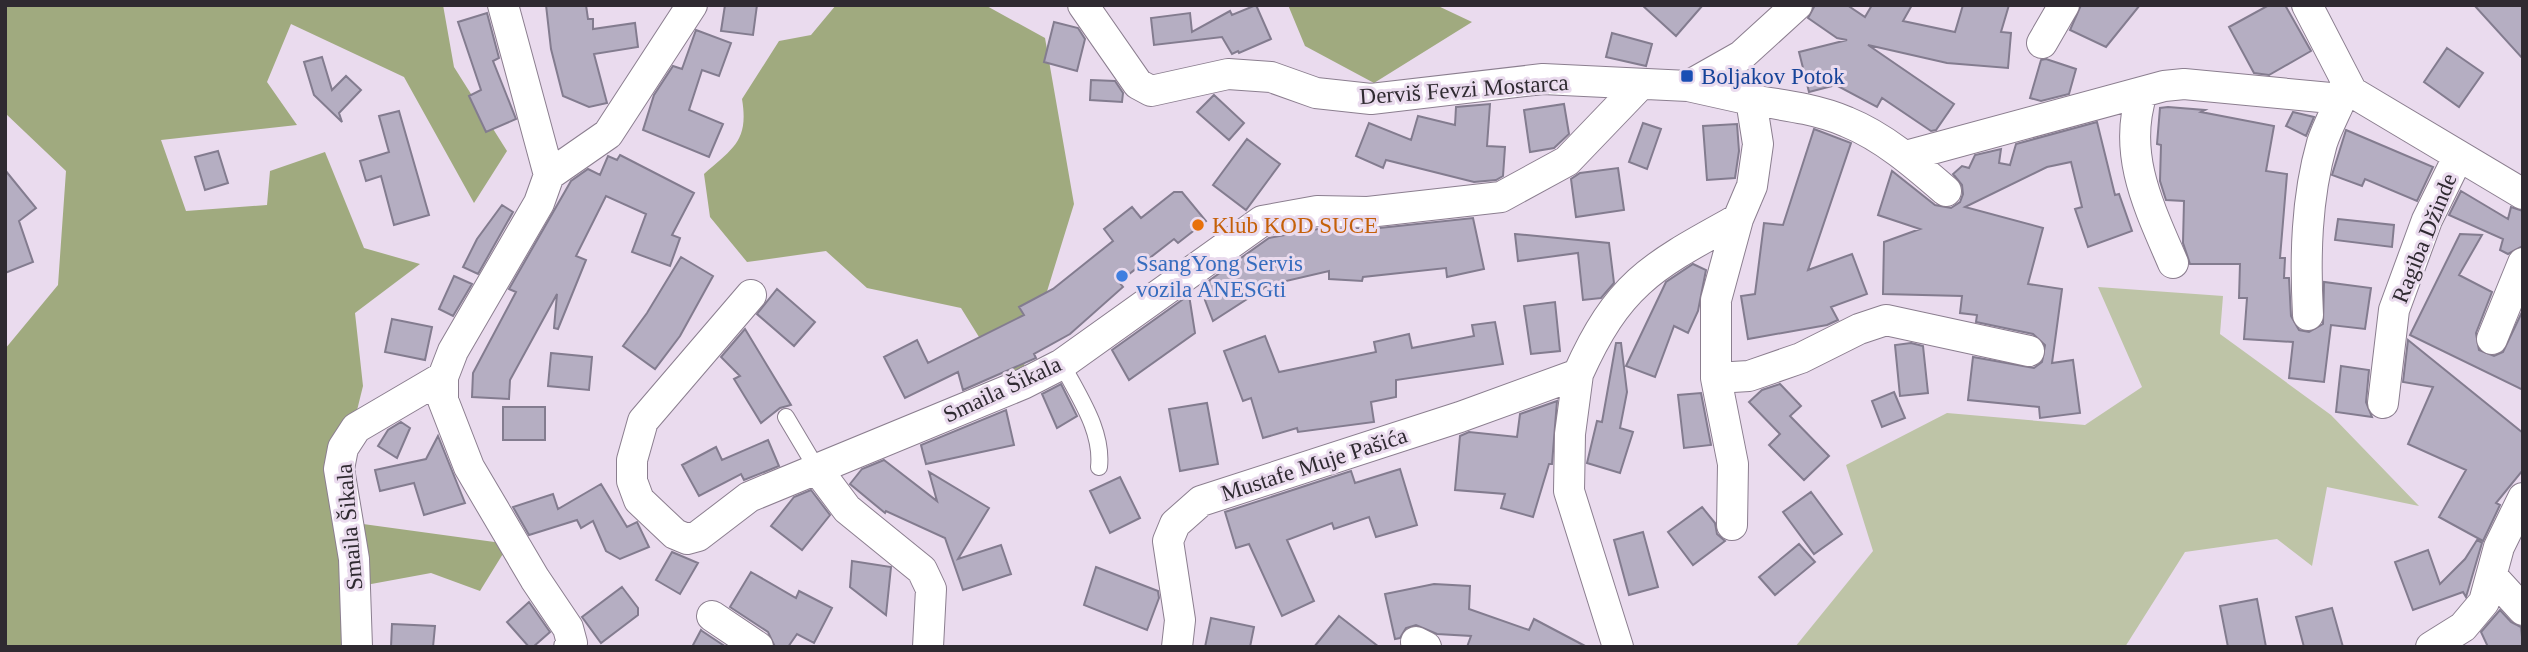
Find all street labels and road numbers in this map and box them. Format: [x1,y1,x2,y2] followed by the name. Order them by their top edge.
[1359,70,1569,109] street label: Derviš Fevzi Mostarca
[2387,170,2462,307] street label: Ragiba Džinde
[939,350,1065,428] street label: Smaila Šikala
[1218,423,1410,506] street label: Mustafe Muje Pašića
[331,463,367,591] street label: Smaila Šikala

